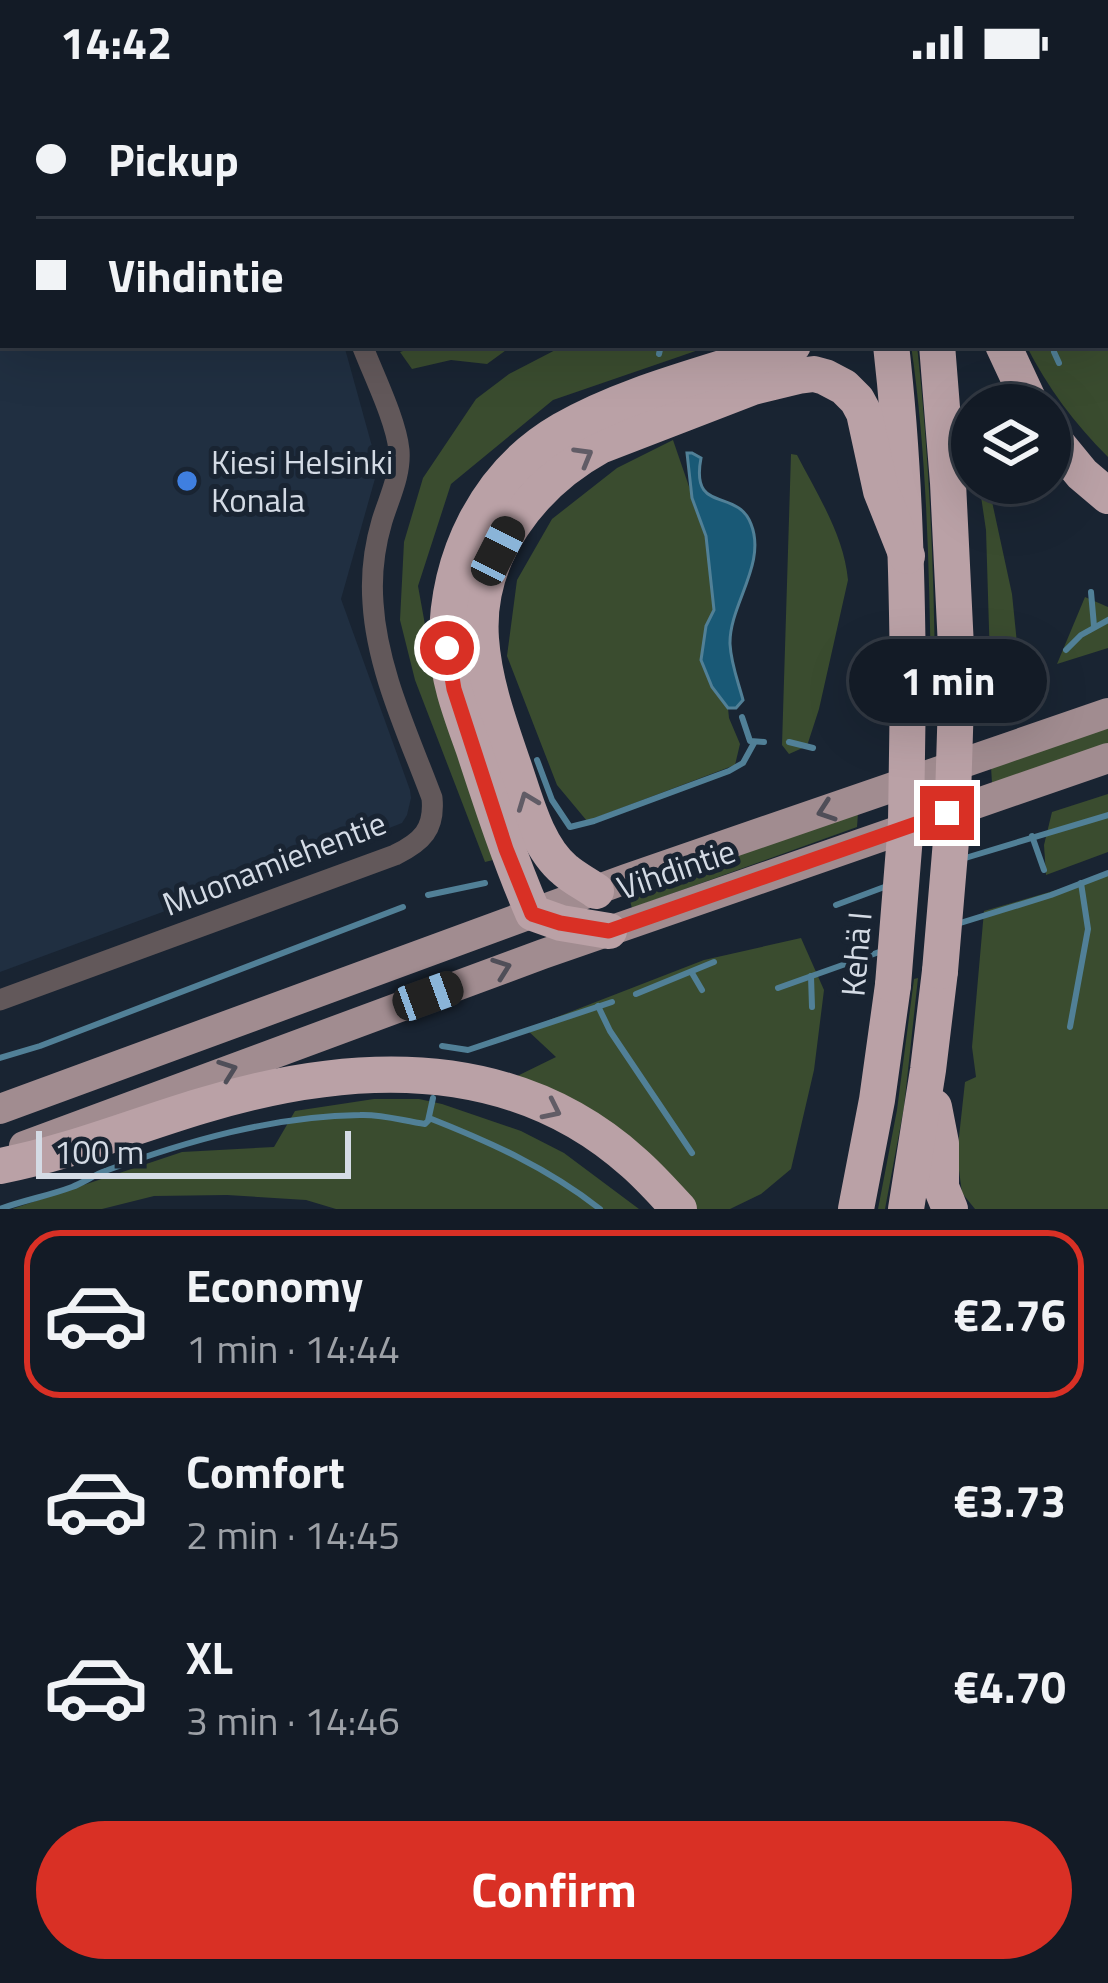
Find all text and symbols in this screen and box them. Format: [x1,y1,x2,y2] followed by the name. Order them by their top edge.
[60,8,172,76] text: 14:42
[108,125,239,193] text: Pickup
[108,241,284,309] text: Vihdintie
[951,384,1071,504] map controls
[951,384,1071,504] button: layers
[211,437,393,525] place label: Kiesi Helsinki Konala
[571,448,593,471] one-way arrow
[174,468,200,494] marker: Kiesi Helsinki Konala
[466,511,530,591] car
[420,621,474,675] route start
[848,639,1046,723] callout: 1 min
[901,651,995,710] text: 1 min
[920,786,974,840] route end
[517,791,541,812] one-way arrow
[816,796,837,821] one-way arrow
[155,797,393,929] street label: Muonamiehentie
[610,826,742,912] street label: Vihdintie
[827,910,885,998] street label: Kehä I
[491,958,512,983] one-way arrow
[388,967,468,1025] car
[216,1060,237,1084] one-way arrow
[540,1096,561,1119] one-way arrow
[36,1125,351,1178] scale bar
[54,1127,144,1177] text: 100 m
[186,1251,363,1319] text: Economy
[42,1260,150,1368] icon: car
[954,1280,1066,1348] text: €2.76
[186,1319,400,1378] text: 1 min · 14:44
[186,1437,345,1505] text: Comfort
[42,1446,150,1554] icon: car
[954,1466,1066,1534] text: €3.73
[186,1505,400,1564] text: 2 min · 14:45
[186,1623,233,1691] text: XL
[42,1632,150,1740] icon: car
[954,1652,1066,1720] text: €4.70
[186,1691,400,1750] text: 3 min · 14:46
[36,1821,1072,1959] button: Confirm

